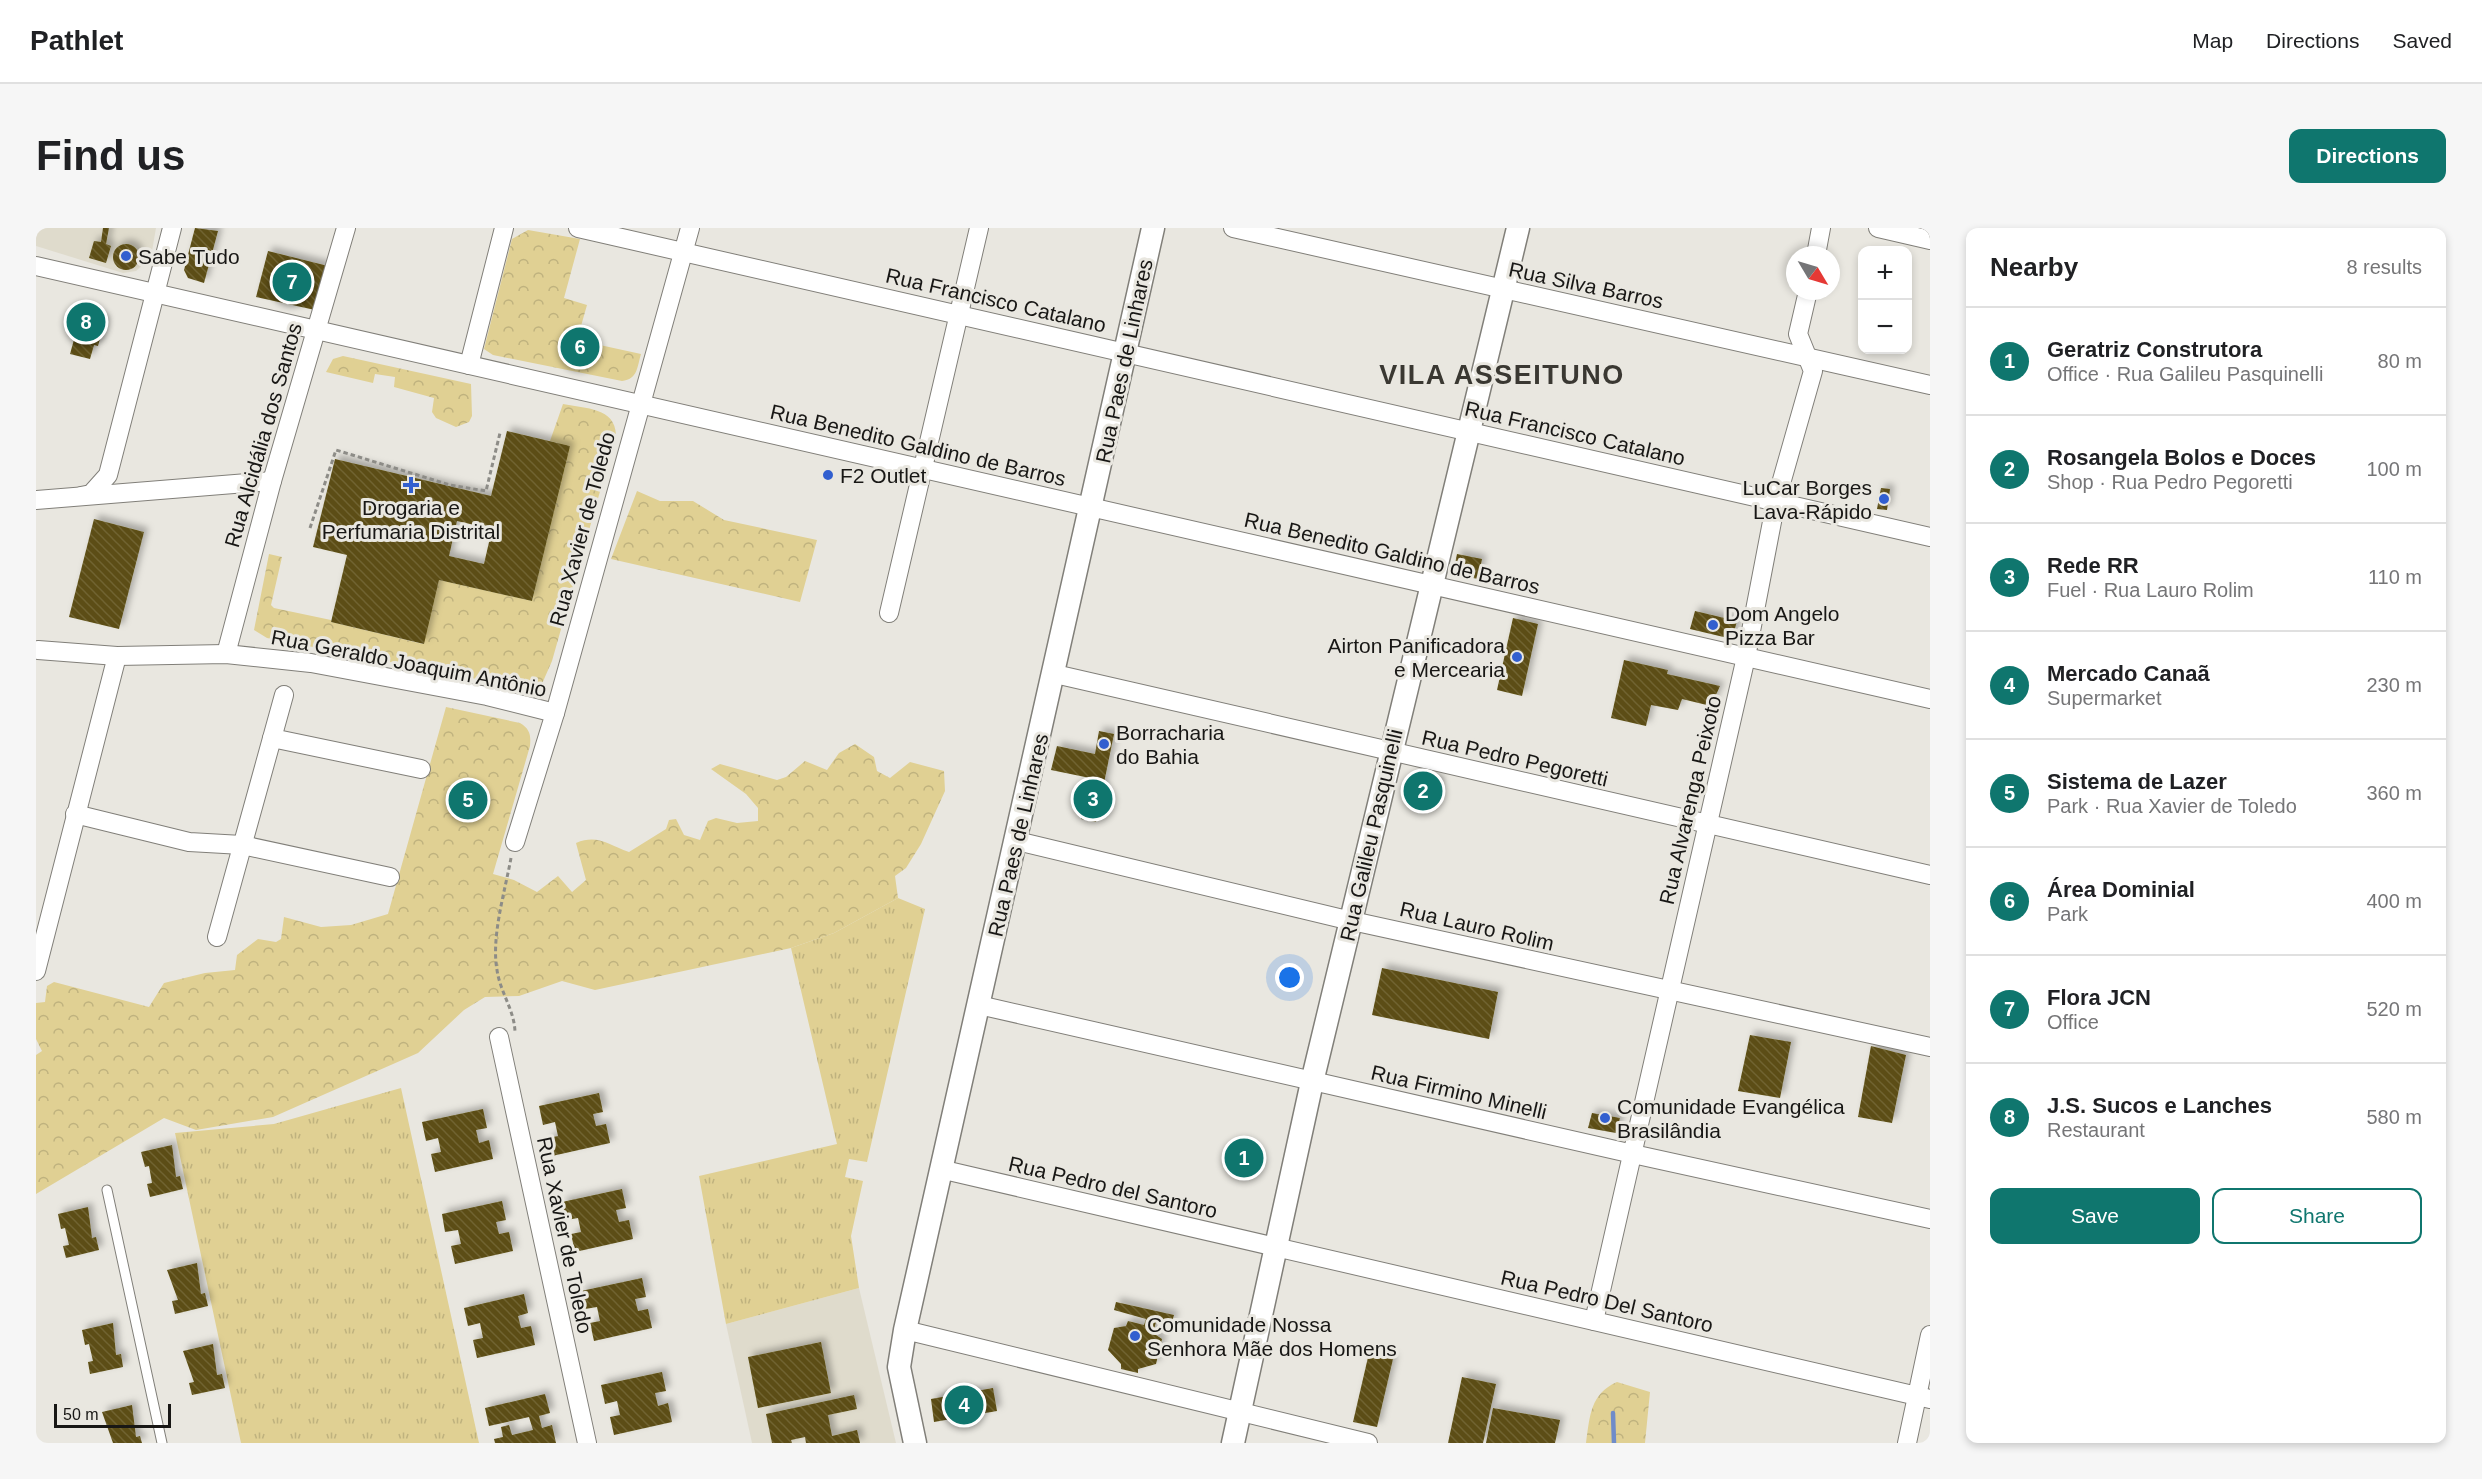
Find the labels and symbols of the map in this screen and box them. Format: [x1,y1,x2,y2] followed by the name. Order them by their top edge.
[138,245,240,268] place label: Sabe Tudo
[1786,246,1840,300] north arrow
[119,249,133,263] marker: Sabe Tudo
[1091,257,1157,465] street label: Rua Paes de Linhares
[1507,257,1665,313] street label: Rua Silva Barros
[272,260,312,304] pin: 7
[884,263,1108,337] street label: Rua Francisco Catalano
[67,300,106,344] pin: 8
[220,320,306,550] street label: Rua Alcidália dos Santos
[560,324,600,370] pin: 6
[1379,360,1625,390] district label: VILA ASSEITUNO
[1463,396,1687,470] street label: Rua Francisco Catalano
[768,400,1068,490] street label: Rua Benedito Galdino de Barros
[545,429,619,629] street label: Rua Xavier de Toledo
[840,464,927,487] place label: F2 Outlet
[821,468,835,482] marker: F2 Outlet
[1742,476,1872,523] place label: LuCar Borges Lava-Rápido
[404,478,418,492] marker: Drogaria e Perfumaria Distrital
[1877,492,1891,506] marker: LuCar Borges Lava-Rápido
[322,496,500,543] place label: Drogaria e Perfumaria Distrital
[1242,508,1542,598] street label: Rua Benedito Galdino de Barros
[1725,602,1839,649] place label: Dom Angelo Pizza Bar
[1706,618,1720,632] marker: Dom Angelo Pizza Bar
[269,625,549,701] street label: Rua Geraldo Joaquim Antônio
[1328,634,1505,681] place label: Airton Panificadora e Mercearia
[1510,650,1524,664] marker: Airton Panificadora e Mercearia
[1655,693,1725,907] street label: Rua Alvarenga Peixoto
[1116,721,1225,768] place label: Borracharia do Bahia
[1420,725,1610,791] street label: Rua Pedro Pegoretti
[1335,727,1407,943] street label: Rua Galileu Pasquinelli
[983,731,1053,939] street label: Rua Paes de Linhares
[1097,737,1111,751] marker: Borracharia do Bahia
[1404,768,1442,814] pin: 2
[1074,776,1112,822] pin: 3
[448,778,488,822] pin: 5
[1398,897,1556,955] street label: Rua Lauro Rolim
[1275,963,1304,992] your location
[1369,1061,1549,1123] street label: Rua Firmino Minelli
[1617,1095,1845,1142] place label: Comunidade Evangélica Brasilândia
[1598,1111,1612,1125] marker: Comunidade Evangélica Brasilândia
[533,1135,597,1335] street label: Rua Xavier de Toledo
[1224,1136,1264,1180] pin: 1
[1006,1152,1220,1222] street label: Rua Pedro del Santoro
[1499,1265,1715,1337] street label: Rua Pedro Del Santoro
[1147,1313,1397,1360] place label: Comunidade Nossa Senhora Mãe dos Homens
[1128,1329,1142,1343] marker: Comunidade Nossa Senhora Mãe dos Homens
[944,1382,984,1428] pin: 4
[54,1401,171,1428] scale bar

